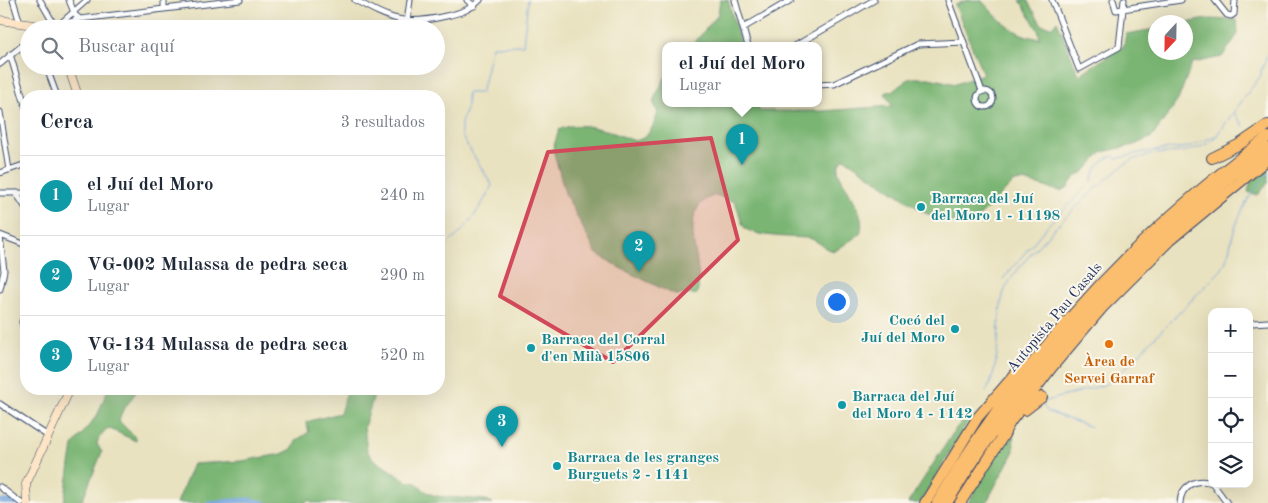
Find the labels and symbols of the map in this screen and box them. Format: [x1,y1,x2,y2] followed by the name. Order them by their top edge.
[1148,15,1193,60] north arrow
[726,124,758,165] pin: 1
[931,192,1061,224] place label: Barraca del Juí del Moro 1 - 11198
[915,201,927,213] marker: Barraca del Juí del Moro 1 - 11198
[623,231,655,272] pin: 2
[1005,260,1105,376] street label: Autopista Pau Casals
[824,289,850,315] your location
[861,314,945,346] place label: Cocó del Juí del Moro
[949,323,961,335] marker: Cocó del Juí del Moro
[541,333,666,365] place label: Barraca del Corral d'en Milà 15806
[1103,338,1115,350] marker: Àrea de Servei Garraf
[525,342,537,354] marker: Barraca del Corral d'en Milà 15806
[1064,352,1156,387] place label: Àrea de Servei Garraf
[852,390,973,422] place label: Barraca del Juí del Moro 4 - 1142
[836,399,848,411] marker: Barraca del Juí del Moro 4 - 1142
[486,406,518,447] pin: 3
[567,451,719,483] place label: Barraca de les granges Burguets 2 - 1141
[551,460,563,472] marker: Barraca de les granges Burguets 2 - 1141

